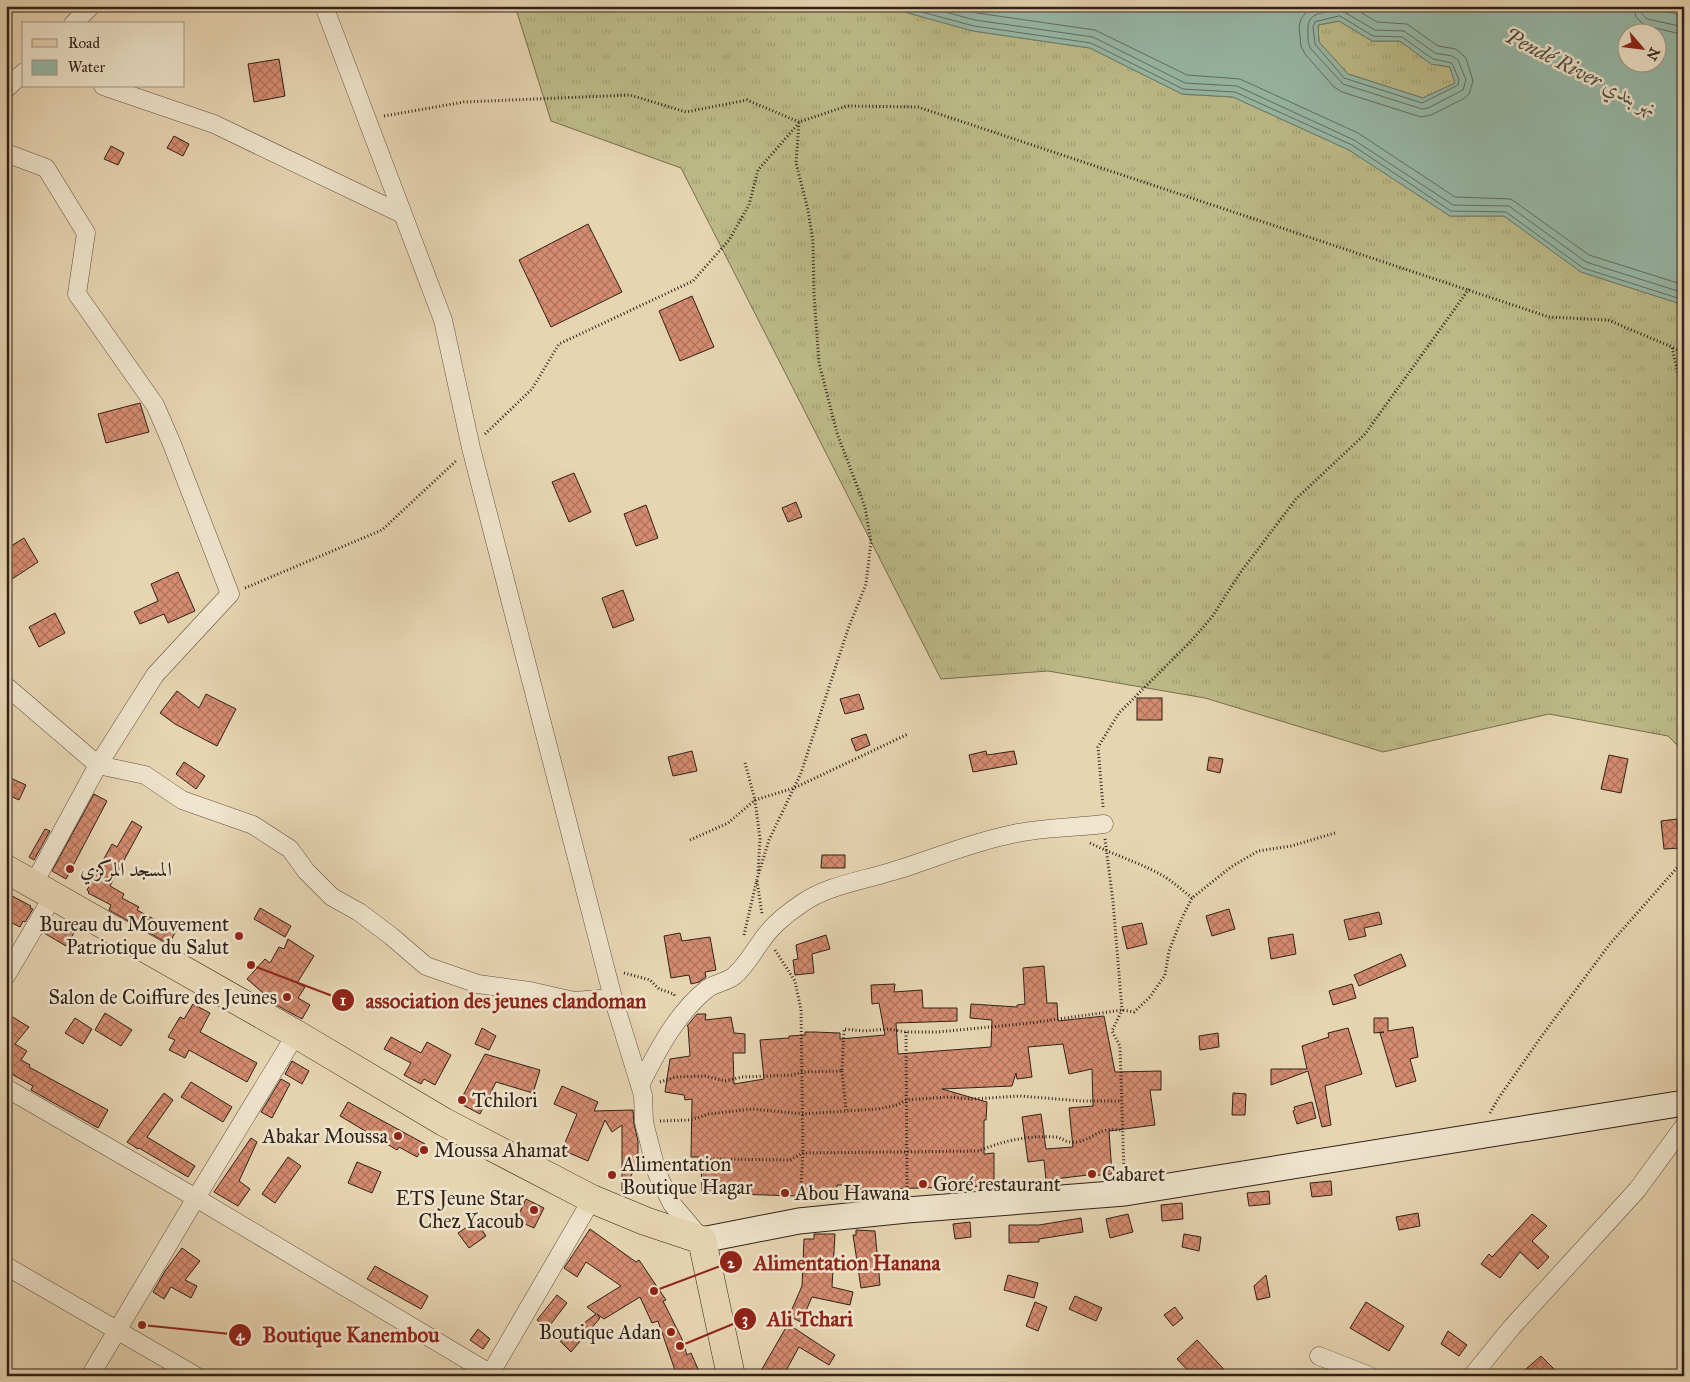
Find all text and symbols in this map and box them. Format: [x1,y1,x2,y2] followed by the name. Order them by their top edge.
[22,22,185,88] legend
[1499,22,1662,124] water label: Pendé River نهر بندي
[1618,22,1668,72] north arrow
[68,34,100,52] text: Road
[1643,45,1663,63] text: N
[68,58,105,76] text: Water
[80,857,172,885] place label: المسجد المركزي
[64,863,76,875] marker: المسجد المركزي
[39,912,229,960] place label: Bureau du Mouvement Patriotique du Salut
[233,930,245,942] marker: Bureau du Mouvement Patriotique du Salut
[331,982,657,1018] callout: association des jeunes clandoman
[49,985,277,1010] place label: Salon de Coiffure des Jeunes
[366,988,647,1014] text: association des jeunes clandoman
[281,991,293,1003] marker: Salon de Coiffure des Jeunes
[340,991,346,1009] text: 1
[472,1088,538,1112] place label: Tchilori
[456,1094,468,1106] marker: Tchilori
[262,1124,389,1148] place label: Abakar Moussa
[392,1130,404,1142] marker: Abakar Moussa
[434,1138,568,1162] place label: Moussa Ahamat
[418,1144,430,1156] marker: Moussa Ahamat
[621,1152,753,1200] place label: Alimentation Boutique Hagar
[1102,1162,1165,1186] place label: Cabaret
[1086,1168,1098,1180] marker: Cabaret
[606,1169,618,1181] marker: Alimentation Boutique Hagar
[933,1172,1061,1196] place label: Goré restaurant
[917,1178,929,1190] marker: Goré restaurant
[794,1181,910,1205] place label: Abou Hawana
[395,1186,524,1233] place label: ETS Jeune Star Chez Yacoub
[779,1187,791,1199] marker: Abou Hawana
[528,1204,540,1216] marker: ETS Jeune Star Chez Yacoub
[719,1244,950,1280] callout: Alimentation Hanana
[752,1250,941,1276] text: Alimentation Hanana
[727,1254,735,1272] text: 2
[733,1301,863,1337] callout: Ali Tchari
[765,1306,853,1332] text: Ali Tchari
[742,1310,748,1329] text: 3
[228,1317,450,1353] callout: Boutique Kanembou
[539,1320,661,1345] place label: Boutique Adan
[263,1322,440,1348] text: Boutique Kanembou
[236,1326,245,1345] text: 4
[665,1326,677,1338] marker: Boutique Adan

